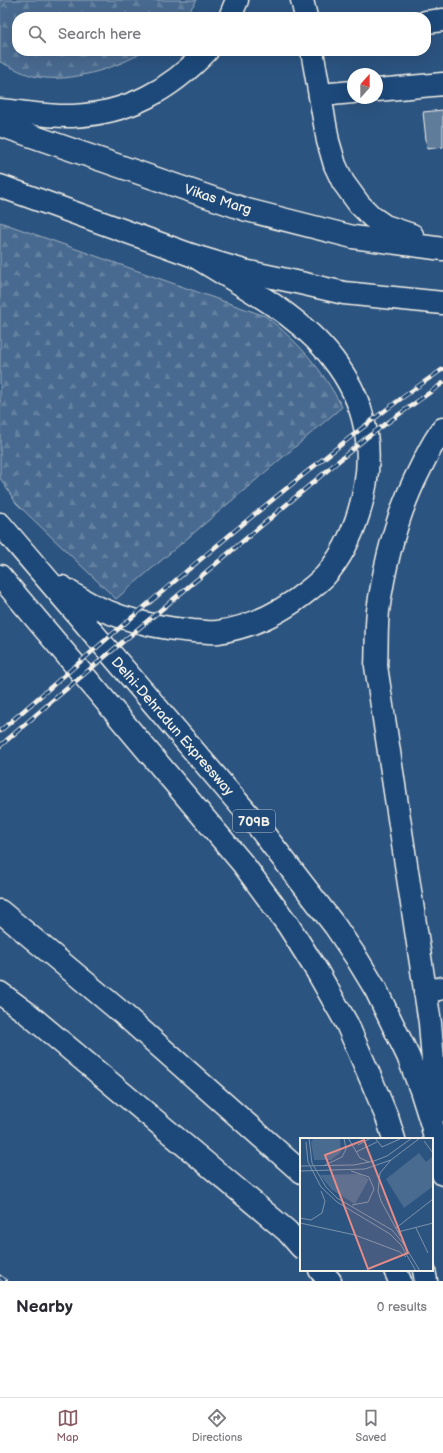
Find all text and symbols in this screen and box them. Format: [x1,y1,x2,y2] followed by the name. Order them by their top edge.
[12,12,431,56] search box
[26,23,48,45] icon: search
[58,25,141,44] text: Search here
[347,68,383,104] north arrow
[182,181,254,218] street label: Vikas Marg
[108,654,238,800] street label: Delhi-Dehradun Expressway
[233,810,275,832] road number: 709B
[300,1138,433,1271] inset map
[16,1297,73,1317] text: Nearby
[377,1299,427,1315] text: 0 results
[57,1407,79,1444] tab: Map
[192,1407,242,1444] tab: Directions
[356,1407,386,1444] tab: Saved

